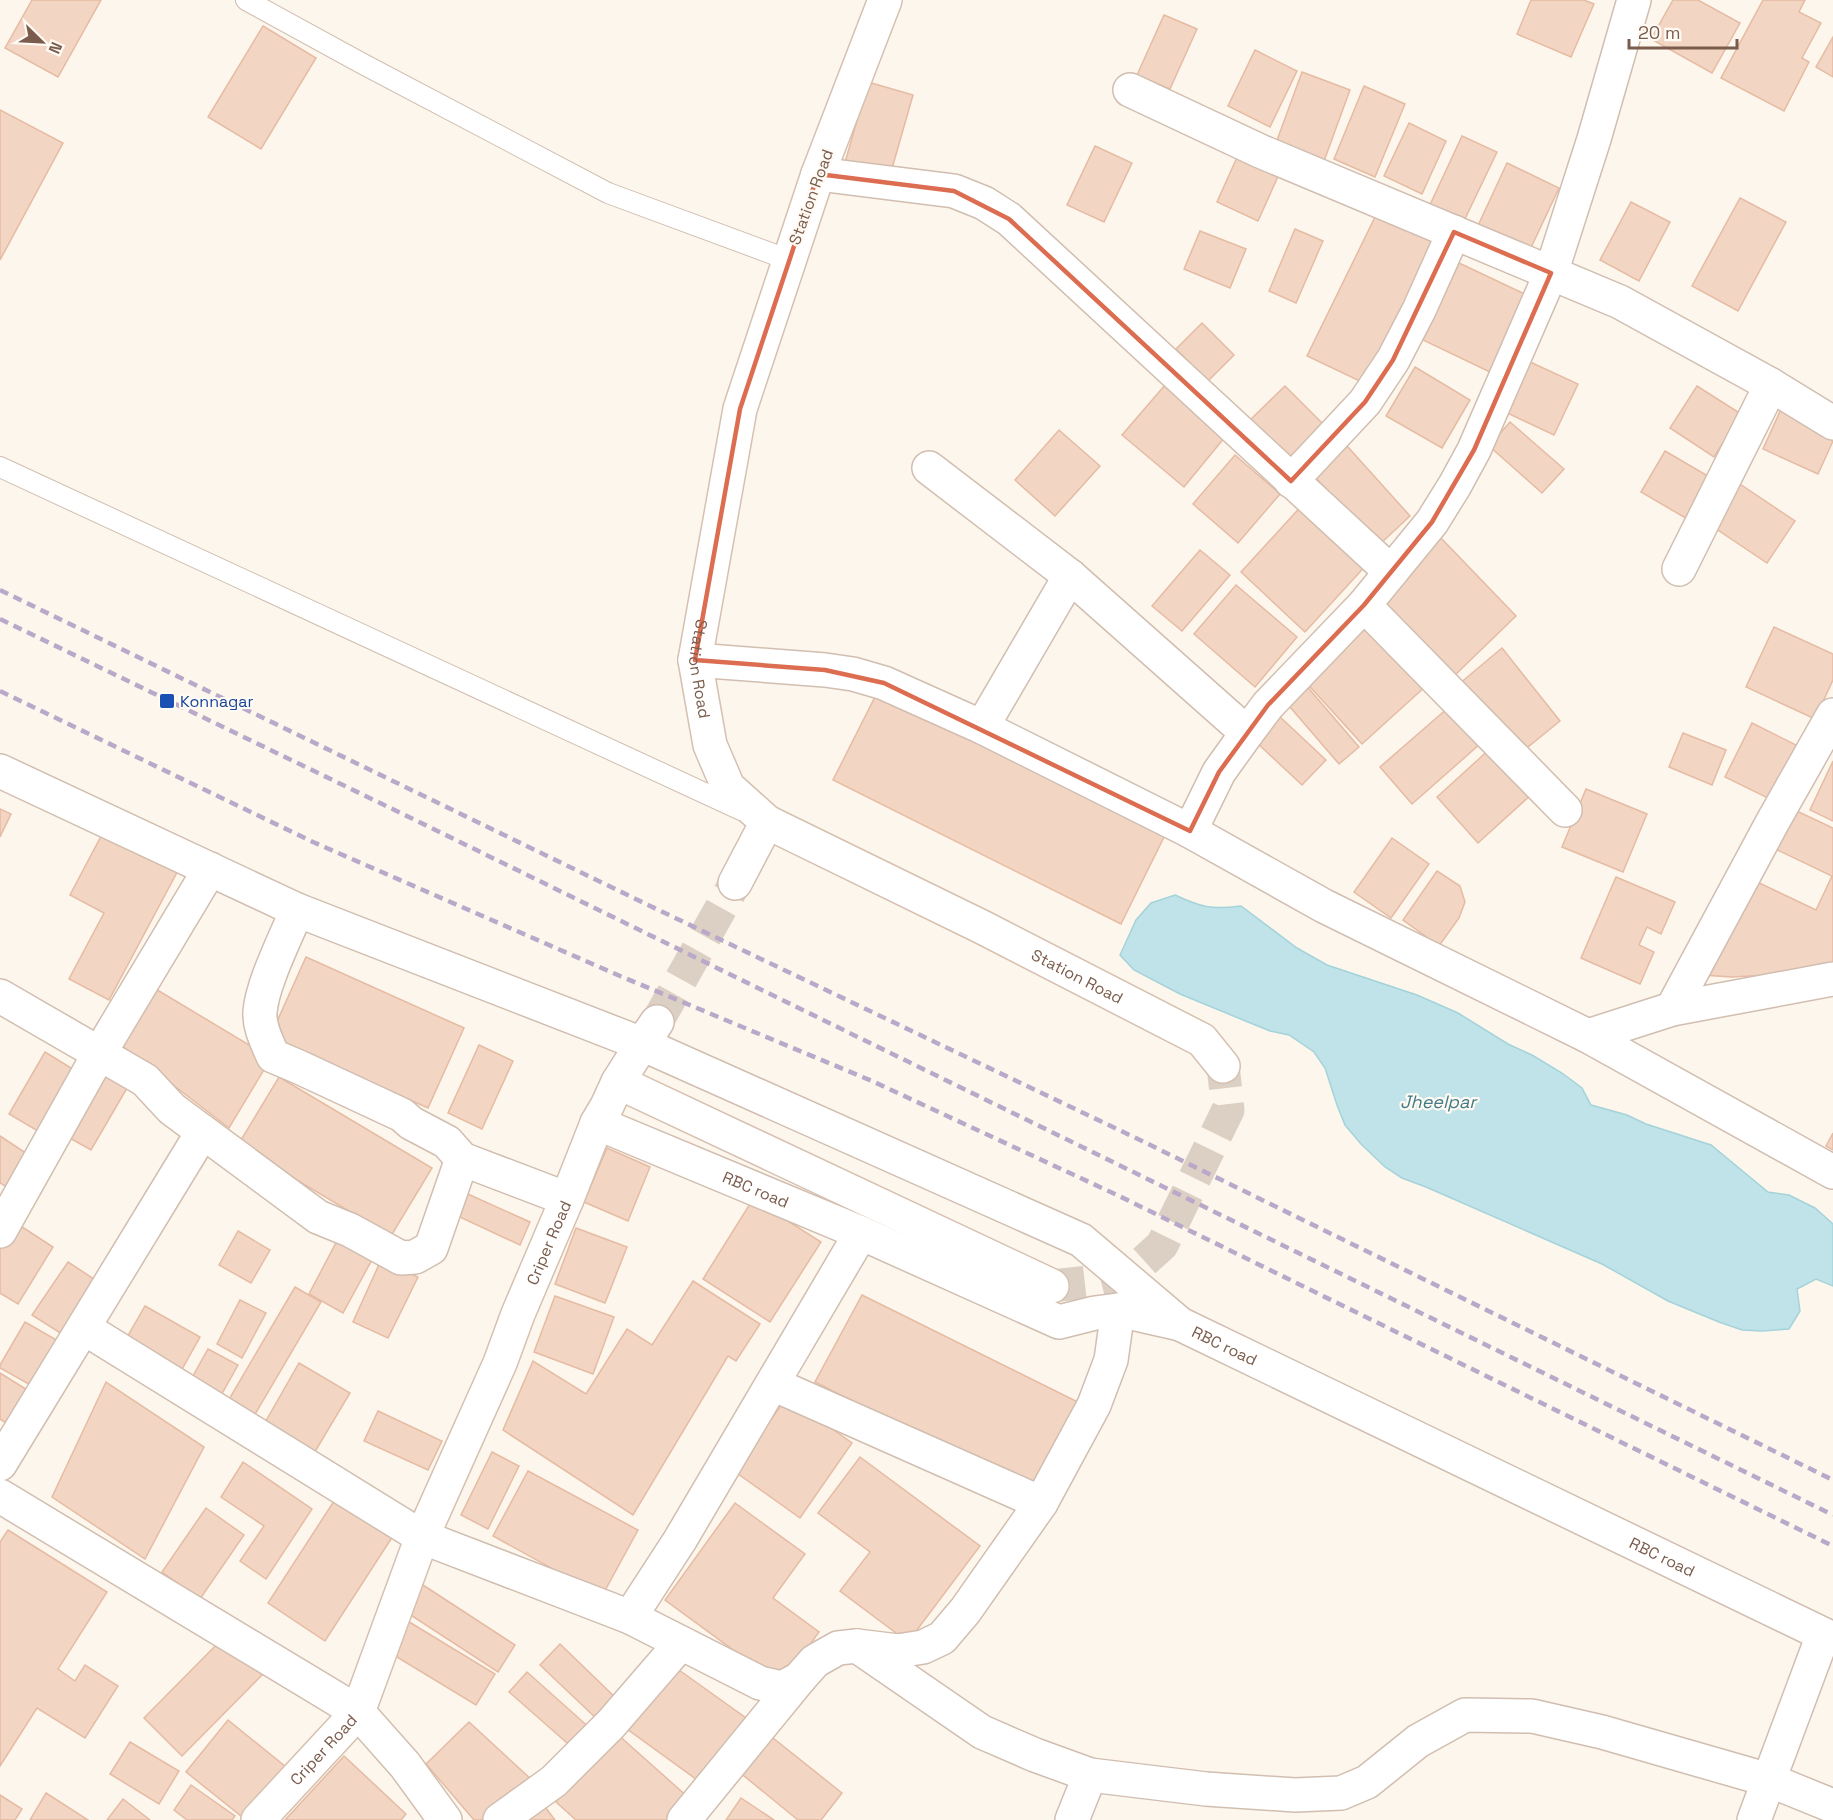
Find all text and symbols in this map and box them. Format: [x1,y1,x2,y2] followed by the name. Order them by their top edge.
[12,12,72,72] north arrow
[1629,12,1737,50] scale bar
[1638,21,1681,44] text: 20 m
[43,39,67,57] text: N
[784,146,838,248] street label: Station Road
[684,618,716,720] street label: Station Road
[180,691,253,712] place label: Konnagar
[158,692,176,710] marker: Konnagar
[1028,944,1127,1008] street label: Station Road
[1400,1090,1478,1113] water label: Jheelpar
[719,1166,792,1212] street label: RBC road
[521,1197,576,1288] street label: Criper Road
[1188,1321,1261,1370] street label: RBC road
[1626,1532,1698,1581] street label: RBC road
[285,1710,361,1790] street label: Criper Road

